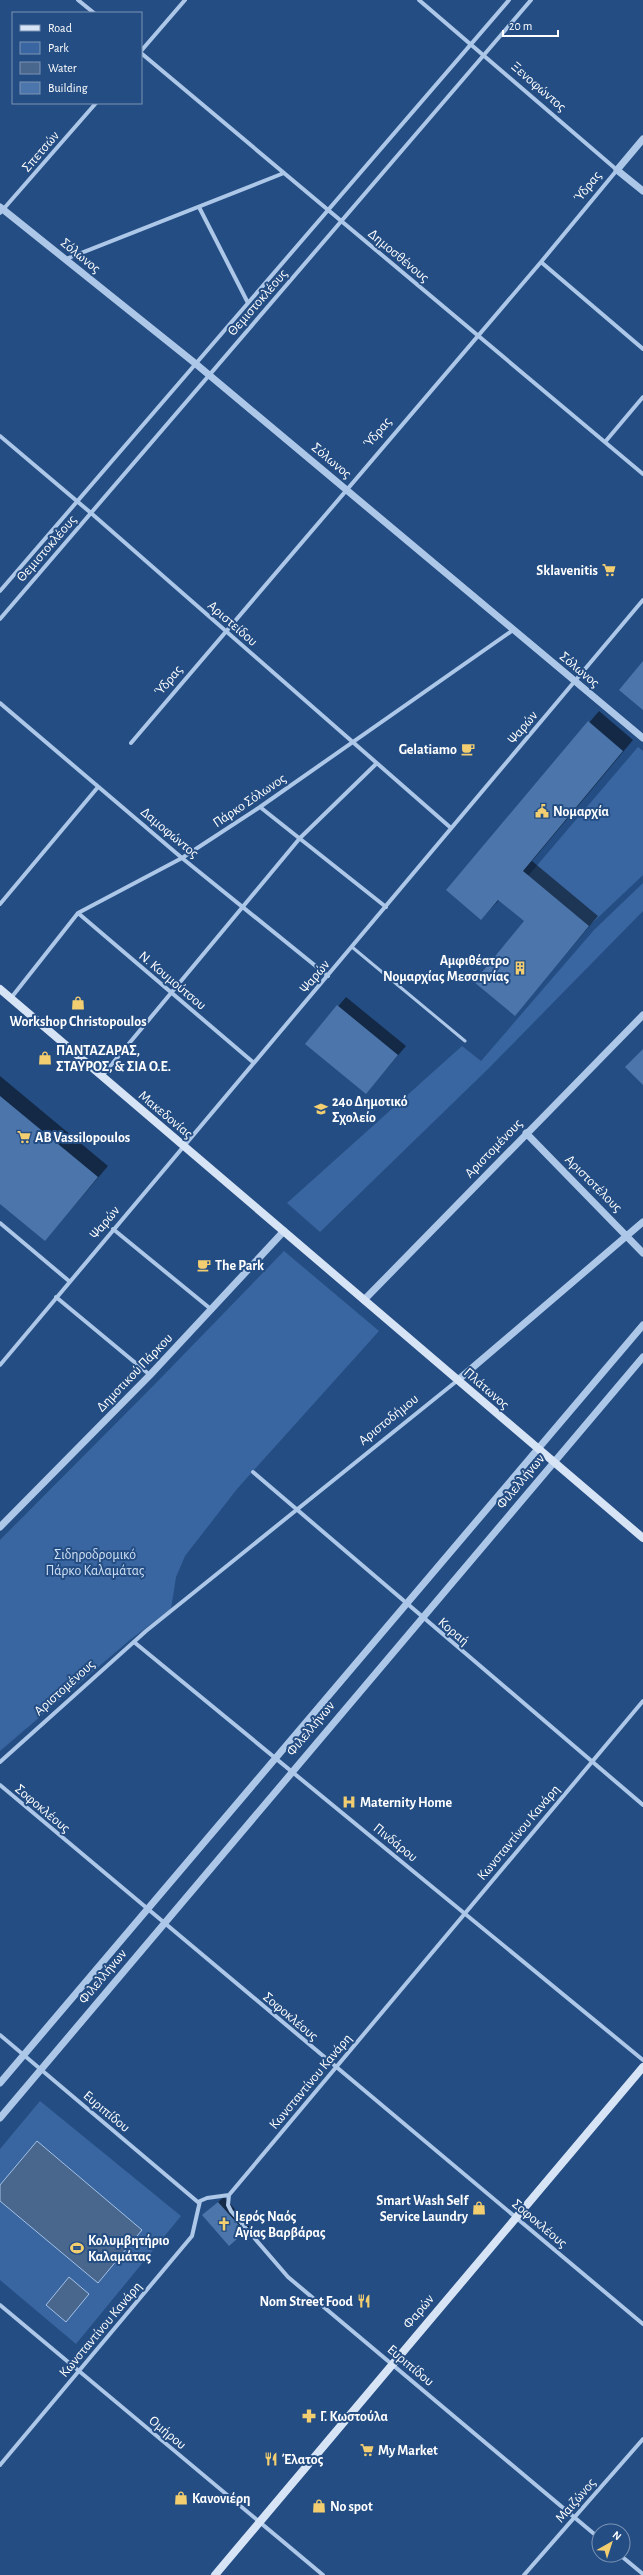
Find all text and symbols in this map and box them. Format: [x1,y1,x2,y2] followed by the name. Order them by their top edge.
[12,12,142,104] legend
[503,12,558,38] scale bar
[509,20,532,32] text: 20 m
[48,22,72,34] text: Road
[48,42,69,54] text: Park
[508,59,569,115] street label: Ξενοφώντος
[48,62,77,74] text: Water
[48,82,88,94] text: Building
[19,128,62,175] street label: Σπετσών
[571,168,605,205] street label: Ύδρας
[365,226,432,285] street label: Δημοσθένους
[58,236,103,276] street label: Σόλωνος
[225,266,291,339] street label: Θεμιστοκλέους
[361,414,395,451] street label: Ύδρας
[309,440,354,482] street label: Σόλωνος
[14,512,80,585] street label: Θεμιστοκλέους
[601,562,617,578] supermarket icon: Sklavenitis
[536,564,598,578] place label: Sklavenitis
[205,598,260,649] street label: Αριστείδου
[557,649,602,691] street label: Σόλωνος
[152,662,186,699] street label: Ύδρας
[505,708,541,747] street label: Ψαρών
[460,741,476,757] cafe icon: Gelatiamo
[399,743,457,757] place label: Gelatiamo
[211,771,289,830] street label: Πάρκο Σόλωνος
[534,803,550,819] public building icon: Νομαρχία
[553,804,610,819] place label: Νομαρχία
[138,805,201,861] street label: Δαμοφώντος
[136,949,209,1013] street label: Ν. Κουμούτσου
[383,954,509,984] place label: Αμφιθέατρο Νομαρχίας Μεσσηνίας
[297,957,333,996] street label: Ψαρών
[512,960,528,976] building icon: Αμφιθέατρο Νομαρχίας Μεσσηνίας
[70,995,86,1011] shop icon: Workshop Christopoulos
[9,1015,147,1029] place label: Workshop Christopoulos
[56,1044,171,1074] place label: ΠΑΝΤΑΖΑΡΑΣ, ΣΤΑΥΡΟΣ, & ΣΙΑ Ο.Ε.
[37,1050,53,1066] shop icon: ΠΑΝΤΑΖΑΡΑΣ, ΣΤΑΥΡΟΣ, & ΣΙΑ Ο.Ε.
[136,1088,195,1142] street label: Μακεδονίας
[332,1095,408,1125] place label: 24ο Δημοτικό Σχολείο
[313,1101,329,1117] school or university icon: 24ο Δημοτικό Σχολείο
[462,1116,526,1181] street label: Αριστομένους
[16,1129,32,1145] supermarket icon: AB Vassilopoulos
[35,1131,130,1145] place label: AB Vassilopoulos
[562,1152,625,1215] street label: Αριστοτέλους
[87,1203,123,1242] street label: Ψαρών
[196,1257,212,1273] cafe icon: The Park
[215,1259,264,1273] place label: The Park
[94,1331,175,1415] street label: Δημοτικού Πάρκου
[461,1366,512,1412] street label: Πλάτωνος
[356,1392,421,1448] street label: Αριστοδήμου
[494,1452,548,1512] street label: Φιλελλήνων
[46,1548,145,1578] park label: Σιδηροδρομικό Πάρκο Καλαμάτας
[435,1615,471,1649] street label: Κοραή
[32,1657,98,1718] street label: Αριστομένους
[284,1699,338,1759] street label: Φιλελλήνων
[12,1782,73,1836] street label: Σοφοκλέους
[475,1782,563,1883] street label: Κωνσταντίνου Κανάρη
[341,1794,357,1810] hospital icon: Maternity Home
[360,1796,453,1810] place label: Maternity Home
[371,1821,420,1865] street label: Πινδάρου
[76,1947,130,2007] street label: Φιλελλήνων
[260,1990,321,2044] street label: Σοφοκλέους
[267,2031,355,2132] street label: Κωνσταντίνου Κανάρη
[80,2088,132,2135] street label: Ευριπίδου
[376,2194,469,2224] place label: Smart Wash Self Service Laundry
[509,2197,570,2251] street label: Σοφοκλέους
[471,2200,487,2216] shop icon: Smart Wash Self Service Laundry
[235,2210,326,2240] place label: Ιερός Ναός Αγίας Βαρβάρας
[216,2216,232,2232] church icon: Ιερός Ναός Αγίας Βαρβάρας
[88,2234,170,2264] place label: Κολυμβητήριο Καλαμάτας
[69,2240,85,2256] sports icon: Κολυμβητήριο Καλαμάτας
[57,2279,145,2380] street label: Κωνσταντίνου Κανάρη
[401,2292,437,2331] street label: Φαρών
[356,2293,372,2309] restaurant icon: Nom Street Food
[259,2295,354,2309] place label: Nom Street Food
[384,2342,436,2389] street label: Ευριπίδου
[301,2408,317,2424] pharmacy icon: Γ. Κωστούλα
[320,2409,389,2424] place label: Γ. Κωστούλα
[146,2413,189,2452] street label: Ομήρου
[359,2442,375,2458] supermarket icon: My Market
[378,2444,438,2458] place label: My Market
[263,2451,279,2467] restaurant icon: Έλατος
[282,2453,324,2467] place label: Έλατος
[553,2475,599,2526] street label: Μαιζώνος
[173,2490,189,2506] shop icon: Κανονιέρη
[192,2492,250,2506] place label: Κανονιέρη
[311,2498,327,2514] shop icon: No spot
[330,2500,373,2514] place label: No spot
[591,2523,631,2563] north arrow
[611,2529,623,2542] text: N

